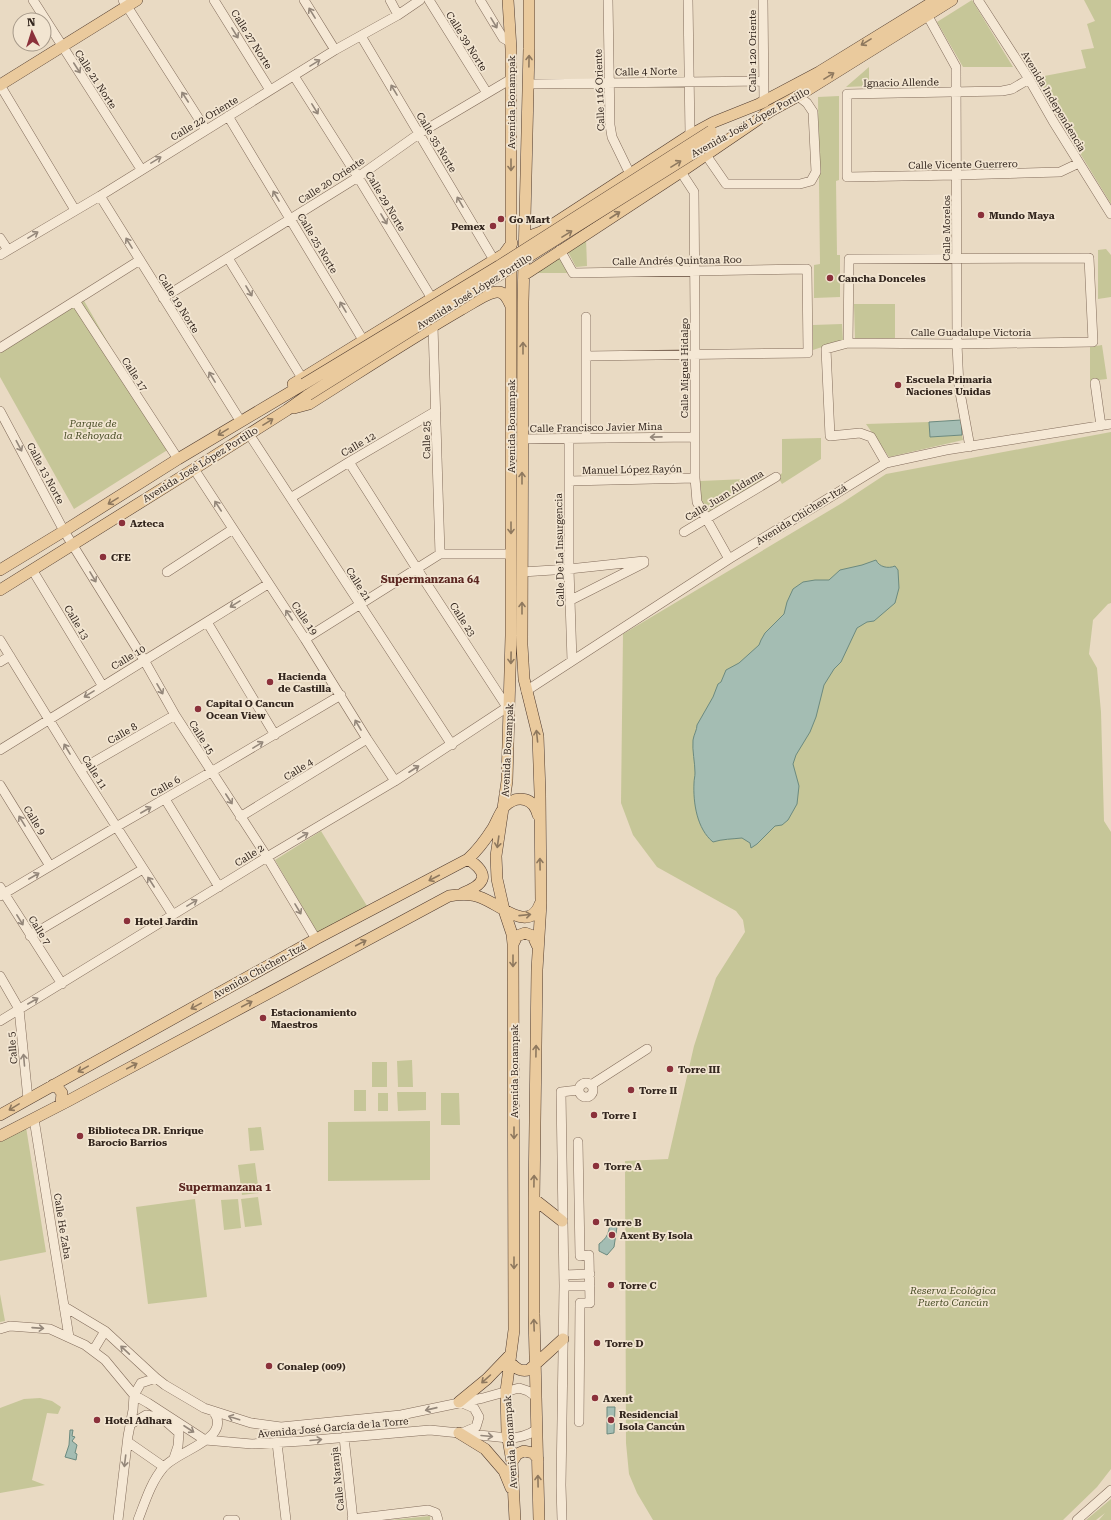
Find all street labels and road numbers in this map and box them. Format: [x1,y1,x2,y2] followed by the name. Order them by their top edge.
[229,8,275,71] street label: Calle 27 Norte
[747,9,758,92] street label: Calle 120 Oriente
[444,10,490,73] street label: Calle 39 Norte
[72,48,119,111] street label: Calle 21 Norte
[593,48,606,131] street label: Calle 116 Oriente
[1019,49,1088,154] street label: Avenida Independencia
[506,54,517,149] street label: Avenida Bonampak
[615,65,678,78] street label: Calle 4 Norte
[863,76,940,89] street label: Ignacio Allende
[689,85,811,160] street label: Avenida José López Portillo
[168,94,240,143] street label: Calle 22 Oriente
[414,110,459,175] street label: Calle 35 Norte
[296,155,367,206] street label: Calle 20 Oriente
[908,158,1018,171] street label: Calle Vicente Guerrero
[363,169,408,234] street label: Calle 29 Norte
[941,195,952,261] street label: Calle Morelos
[295,211,340,276] street label: Calle 25 Norte
[415,251,534,331] street label: Avenida José López Portillo
[612,254,742,267] street label: Calle Andrés Quintana Roo
[156,272,202,335] street label: Calle 19 Norte
[679,318,690,418] street label: Calle Miguel Hidalgo
[911,327,1032,338] street label: Calle Guadalupe Victoria
[120,355,150,394] street label: Calle 17
[506,378,517,473] street label: Avenida Bonampak
[421,421,432,459] street label: Calle 25
[530,421,663,434] street label: Calle Francisco Javier Mina
[141,424,260,504] street label: Avenida José López Portillo
[339,430,378,459] street label: Calle 12
[25,441,67,506] street label: Calle 13 Norte
[582,463,683,476] street label: Manuel López Rayón
[683,467,766,523] street label: Calle Juan Aldama
[754,482,849,547] street label: Avenida Chichen-Itzá
[553,493,566,607] street label: Calle De La Insurgencia
[344,565,374,604] street label: Calle 21
[289,599,320,637] street label: Calle 19
[448,600,478,639] street label: Calle 23
[62,603,91,642] street label: Calle 13
[109,643,148,672] street label: Calle 10
[500,702,515,797] street label: Avenida Bonampak
[187,718,217,757] street label: Calle 15
[105,720,139,746] street label: Calle 8
[80,753,110,792] street label: Calle 11
[282,756,315,783] street label: Calle 4
[148,773,182,799] street label: Calle 6
[21,804,48,837] street label: Calle 9
[233,842,266,869] street label: Calle 2
[26,914,53,947] street label: Calle 7
[211,940,308,1001] street label: Avenida Chichen-Itzá
[509,1023,520,1118] street label: Avenida Bonampak
[6,1031,19,1065] street label: Calle 5
[52,1192,73,1260] street label: Calle He Zaba
[502,1394,519,1489] street label: Avenida Bonampak
[257,1415,409,1440] street label: Avenida José García de la Torre
[329,1446,346,1511] street label: Calle Naranja

